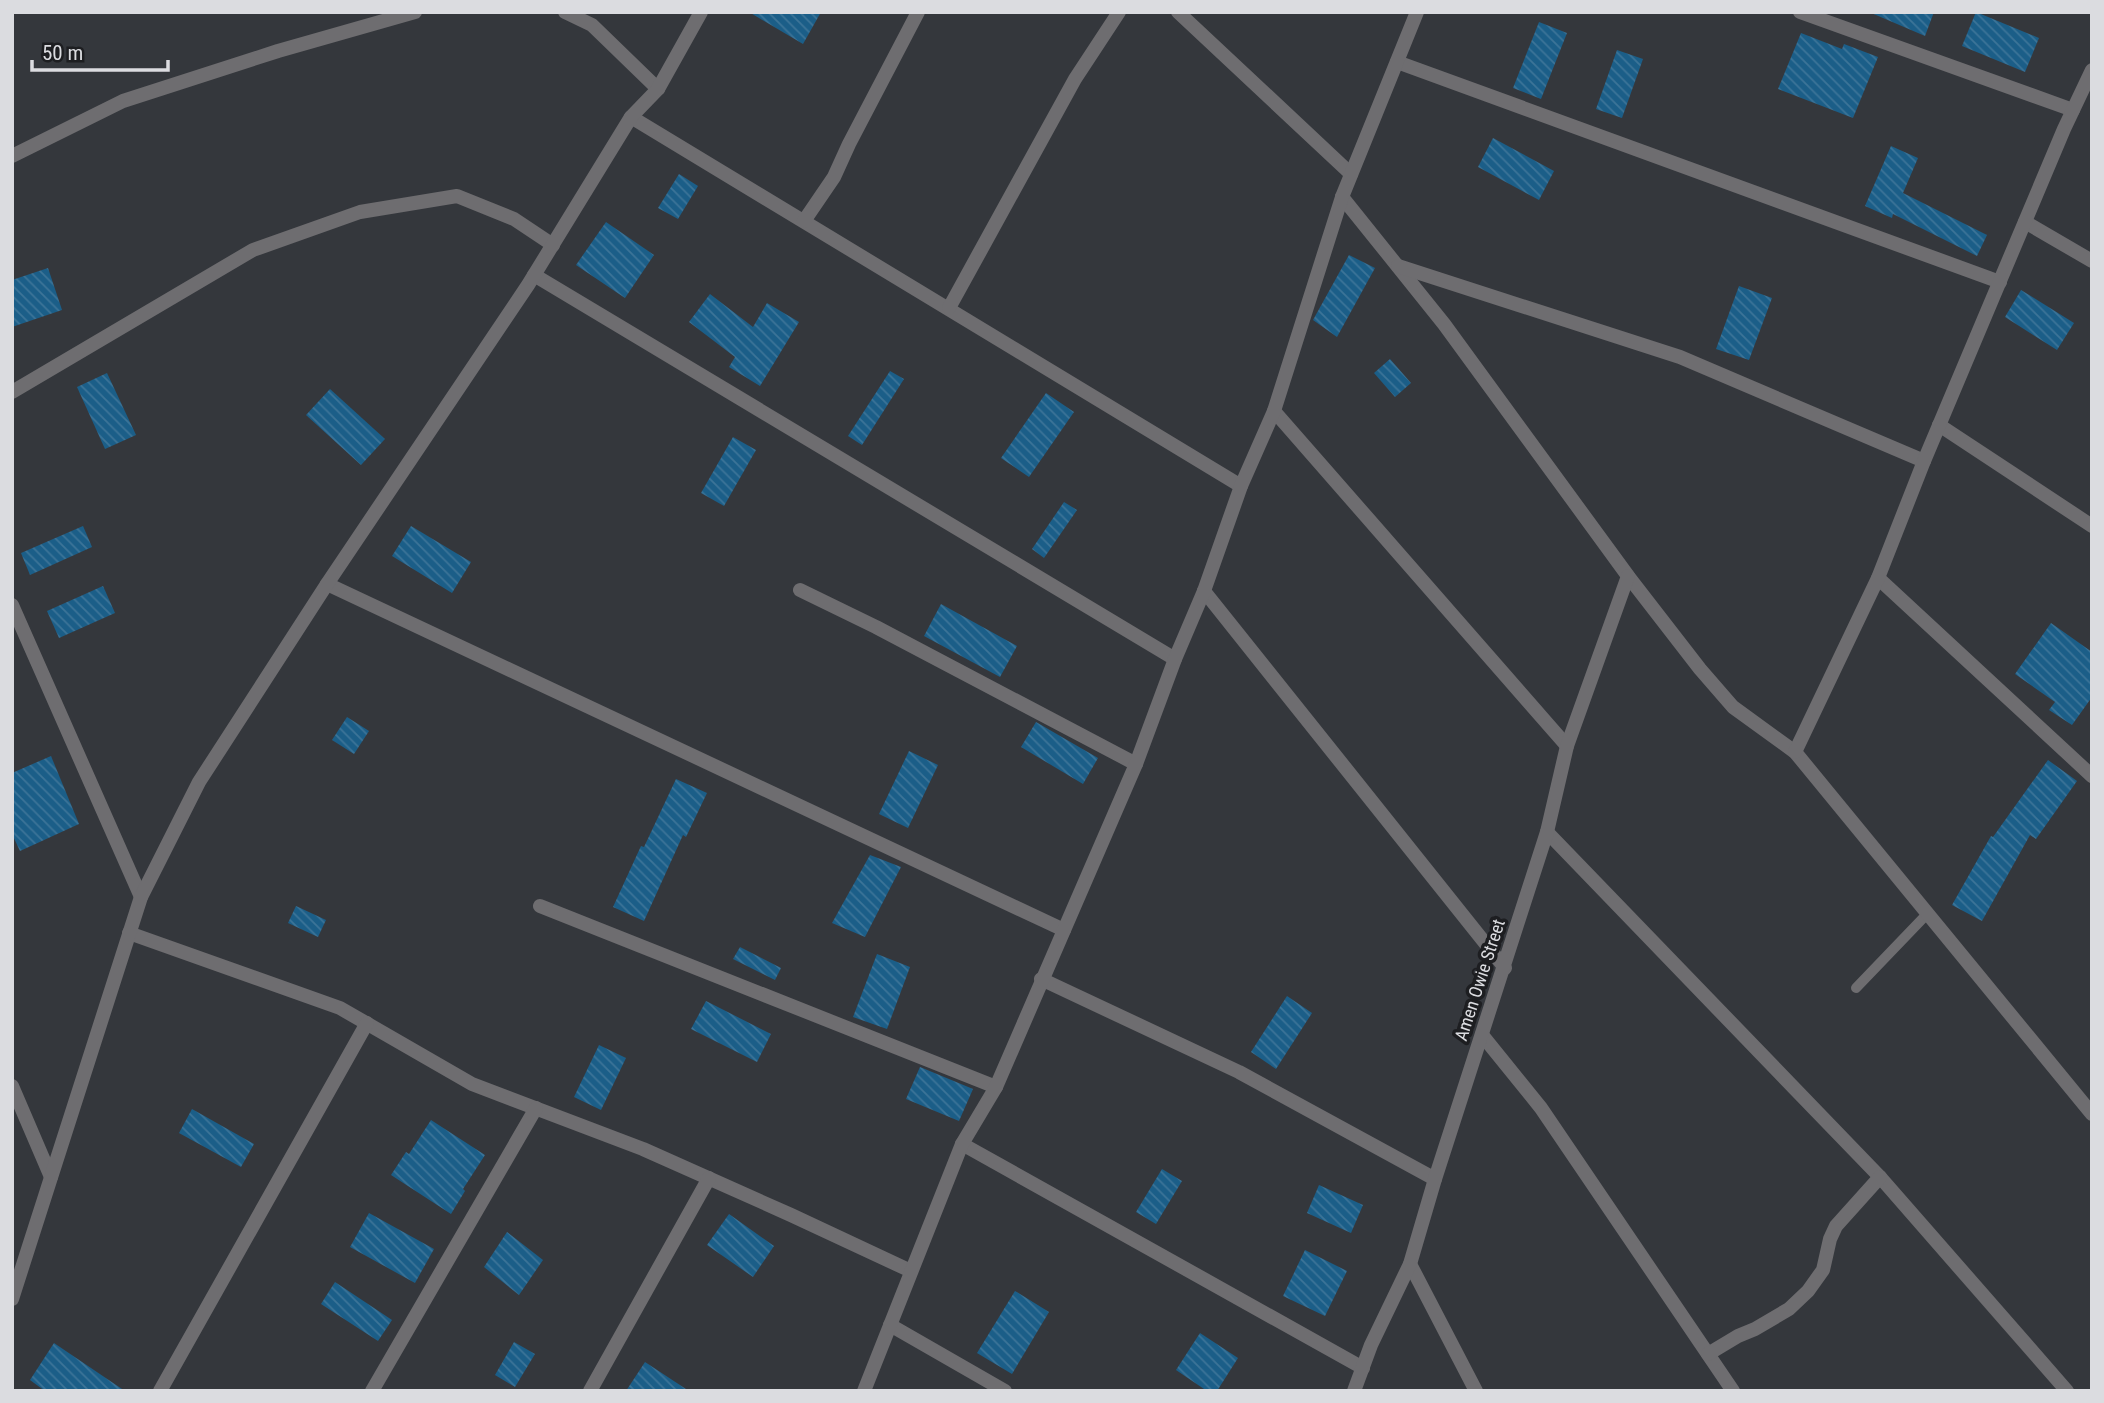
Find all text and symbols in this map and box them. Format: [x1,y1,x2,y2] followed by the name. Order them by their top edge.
[32,28,168,72] scale bar
[42,41,83,65] text: 50 m
[1450,916,1509,1043] street label: Amen Owie Street

